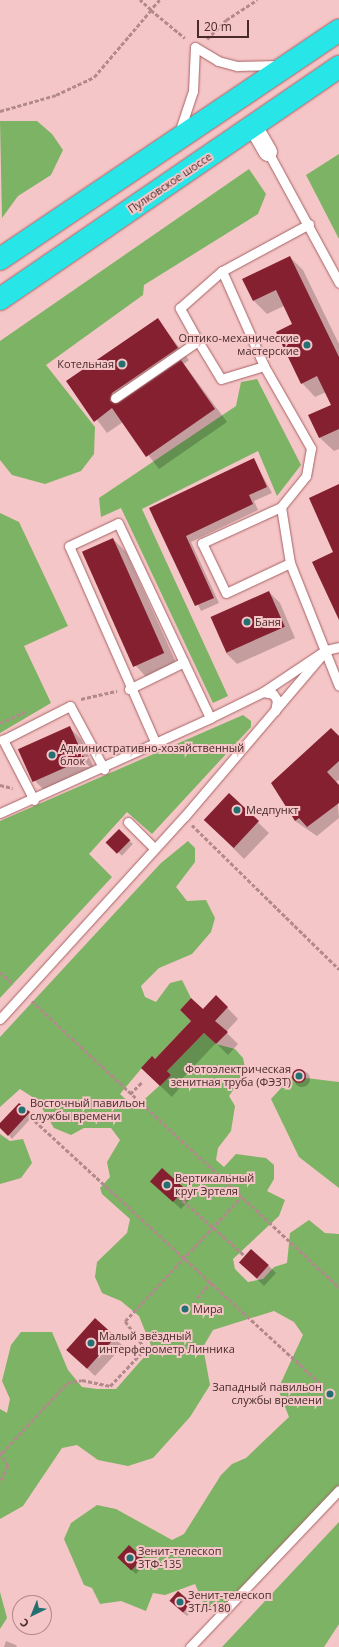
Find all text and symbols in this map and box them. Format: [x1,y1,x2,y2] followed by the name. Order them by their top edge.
[199,12,251,38] scale bar
[204,18,232,35] text: 20 m
[126,150,214,216] street label: Пулковское шоссе
[179,332,299,358] place label: Оптико-механические мастерские
[302,340,312,350] marker: Оптико-механические мастерские
[57,357,114,371] place label: Котельная
[117,359,127,369] marker: Котельная
[255,615,281,629] place label: Баня
[242,617,252,627] marker: Баня
[60,742,244,768] place label: Административно-хозяйственный блок
[47,750,57,760] marker: Административно-хозяйственный блок
[246,803,299,817] place label: Медпункт
[231,804,243,816] marker: Медпункт
[171,1063,291,1089] place label: Фотоэлектрическая зенитная труба (ФЭЗТ)
[294,1071,304,1081] marker: Фотоэлектрическая зенитная труба (ФЭЗТ)
[30,1097,145,1123] place label: Восточный павильон службы времени
[17,1105,27,1115] marker: Восточный павильон службы времени
[175,1172,254,1198] place label: Вертикальный круг Эртеля
[162,1180,172,1190] marker: Вертикальный круг Эртеля
[193,1302,223,1316] place label: Мира
[180,1304,190,1314] marker: Мира
[99,1330,235,1356] place label: Малый звёздный интерферометр Линника
[86,1338,96,1348] marker: Малый звёздный интерферометр Линника
[212,1381,322,1407] place label: Западный павильон службы времени
[325,1389,335,1399] marker: Западный павильон службы времени
[138,1545,221,1571] place label: Зенит-телескоп ЗТФ-135
[125,1553,135,1563] marker: Зенит-телескоп ЗТФ-135
[188,1589,271,1615] place label: Зенит-телескоп ЗТЛ-180
[12,1595,52,1635] north arrow
[175,1597,185,1607] marker: Зенит-телескоп ЗТЛ-180
[16,1616,32,1631] text: С

